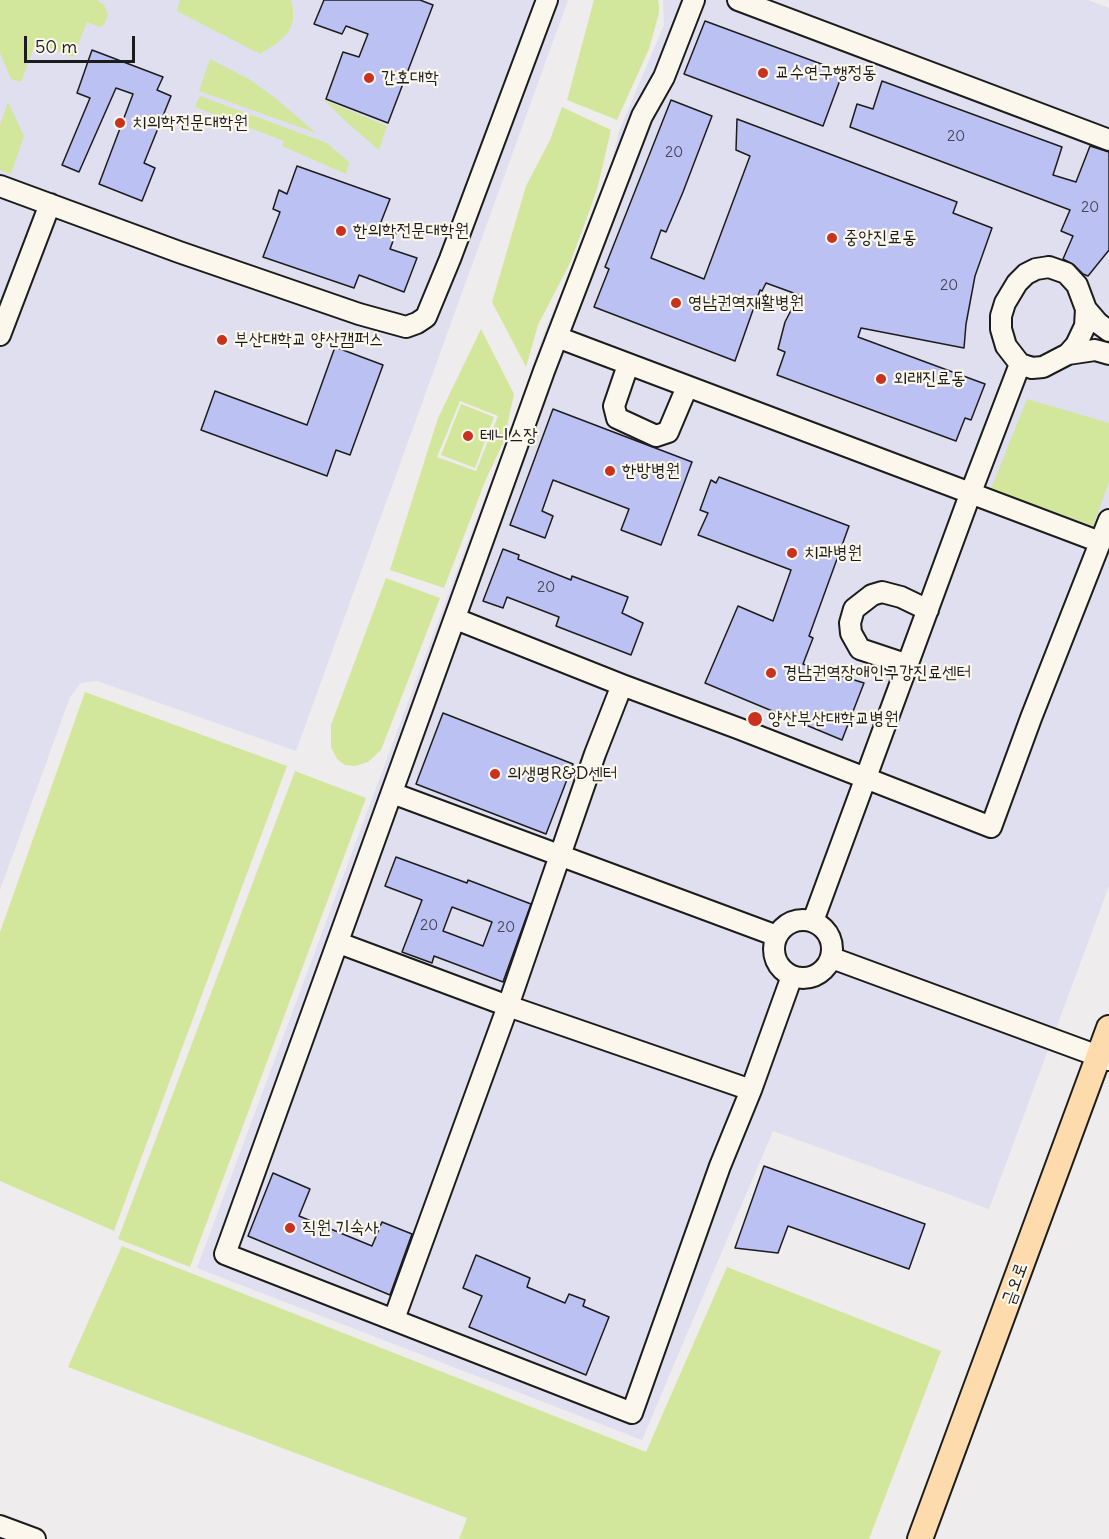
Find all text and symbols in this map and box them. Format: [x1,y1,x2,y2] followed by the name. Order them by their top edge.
[27,24,138,62] scale bar
[35,35,77,58] text: 50 m
[775,62,876,84] place label: 교수연구행정동
[756,66,770,80] marker: 교수연구행정동
[381,67,439,89] place label: 간호대학
[362,71,376,85] marker: 간호대학
[132,112,248,134] place label: 치의학전문대학원
[113,116,127,130] marker: 치의학전문대학원
[947,128,965,146] house number: 20
[665,144,683,162] house number: 20
[1081,199,1099,217] house number: 20
[353,220,469,242] place label: 한의학전문대학원
[334,224,348,238] marker: 한의학전문대학원
[844,227,916,249] place label: 중앙진료동
[825,231,839,245] marker: 중앙진료동
[940,277,958,295] house number: 20
[688,292,804,314] place label: 영남권역재활병원
[669,296,683,310] marker: 영남권역재활병원
[234,329,383,351] place label: 부산대학교 양산캠퍼스
[215,333,229,347] marker: 부산대학교 양산캠퍼스
[893,368,965,390] place label: 외래진료동
[874,372,888,386] marker: 외래진료동
[480,425,538,447] place label: 테니스장
[461,429,475,443] marker: 테니스장
[622,460,680,482] place label: 한방병원
[603,464,617,478] marker: 한방병원
[804,542,862,564] place label: 치과병원
[785,546,799,560] marker: 치과병원
[537,579,555,597] house number: 20
[783,662,971,684] place label: 경남권역장애인구강진료센터
[764,666,778,680] marker: 경남권역장애인구강진료센터
[768,708,898,730] place label: 양산부산대학교병원
[746,710,764,728] marker: 양산부산대학교병원
[507,763,617,785] place label: 의생명R&D센터
[488,767,502,781] marker: 의생명R&D센터
[420,917,438,935] house number: 20
[497,919,515,937] house number: 20
[302,1217,379,1239] place label: 직원 기숙사
[283,1221,297,1235] marker: 직원 기숙사
[997,1260,1033,1308] street label: 금오로

